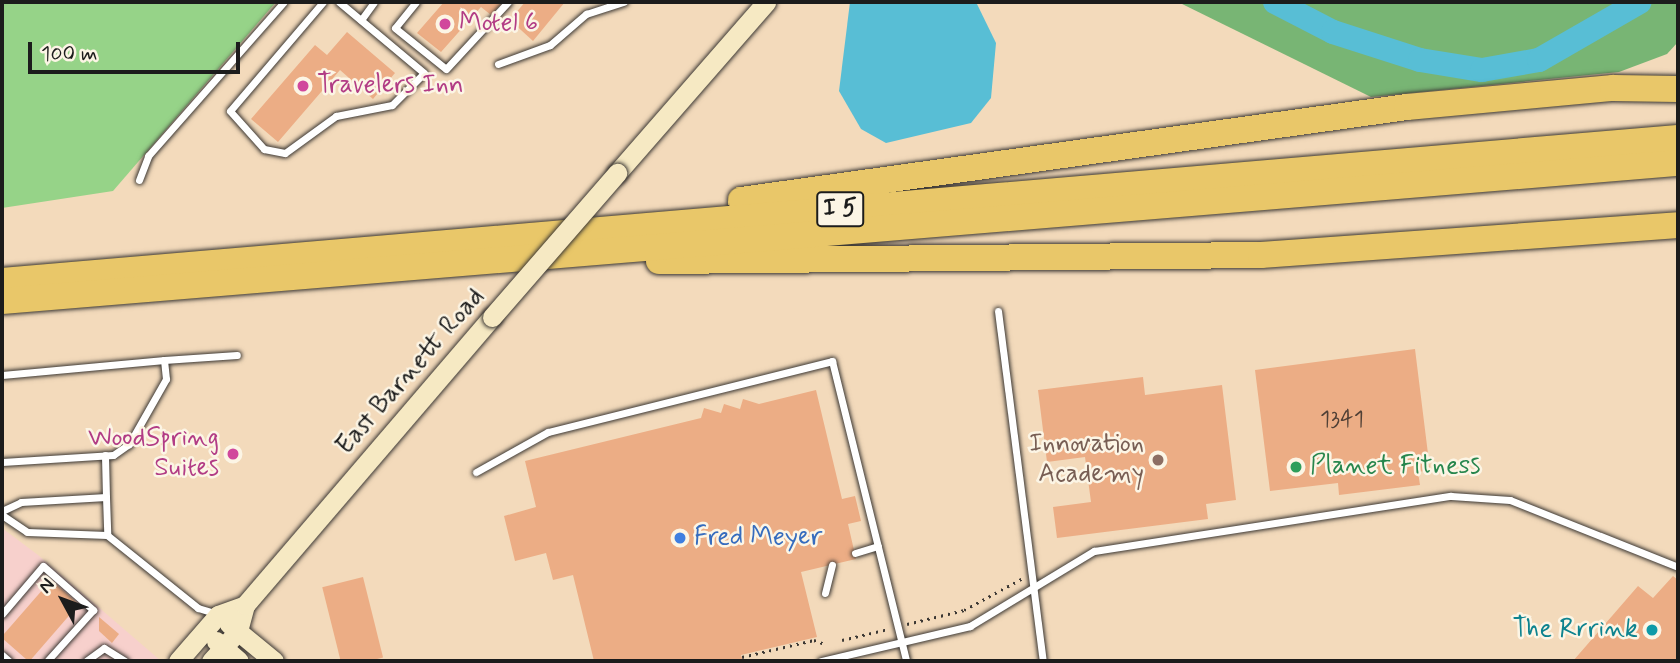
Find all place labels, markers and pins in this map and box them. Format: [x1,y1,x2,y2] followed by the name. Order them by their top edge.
[459,8,538,40] place label: Motel 6
[437,16,453,32] marker: Motel 6
[317,70,464,102] place label: Travelers Inn
[295,78,311,94] marker: Travelers Inn
[88,423,219,485] place label: WoodSpring Suites
[1029,429,1144,490] place label: Innovation Academy
[225,446,241,462] marker: WoodSpring Suites
[1310,451,1484,483] place label: Planet Fitness
[1150,452,1166,468] marker: Innovation Academy
[1288,459,1304,475] marker: Planet Fitness
[694,522,823,554] place label: Fred Meyer
[672,530,688,546] marker: Fred Meyer
[1520,614,1638,646] place label: The Rrrink
[1644,622,1660,638] marker: The Rrrink

